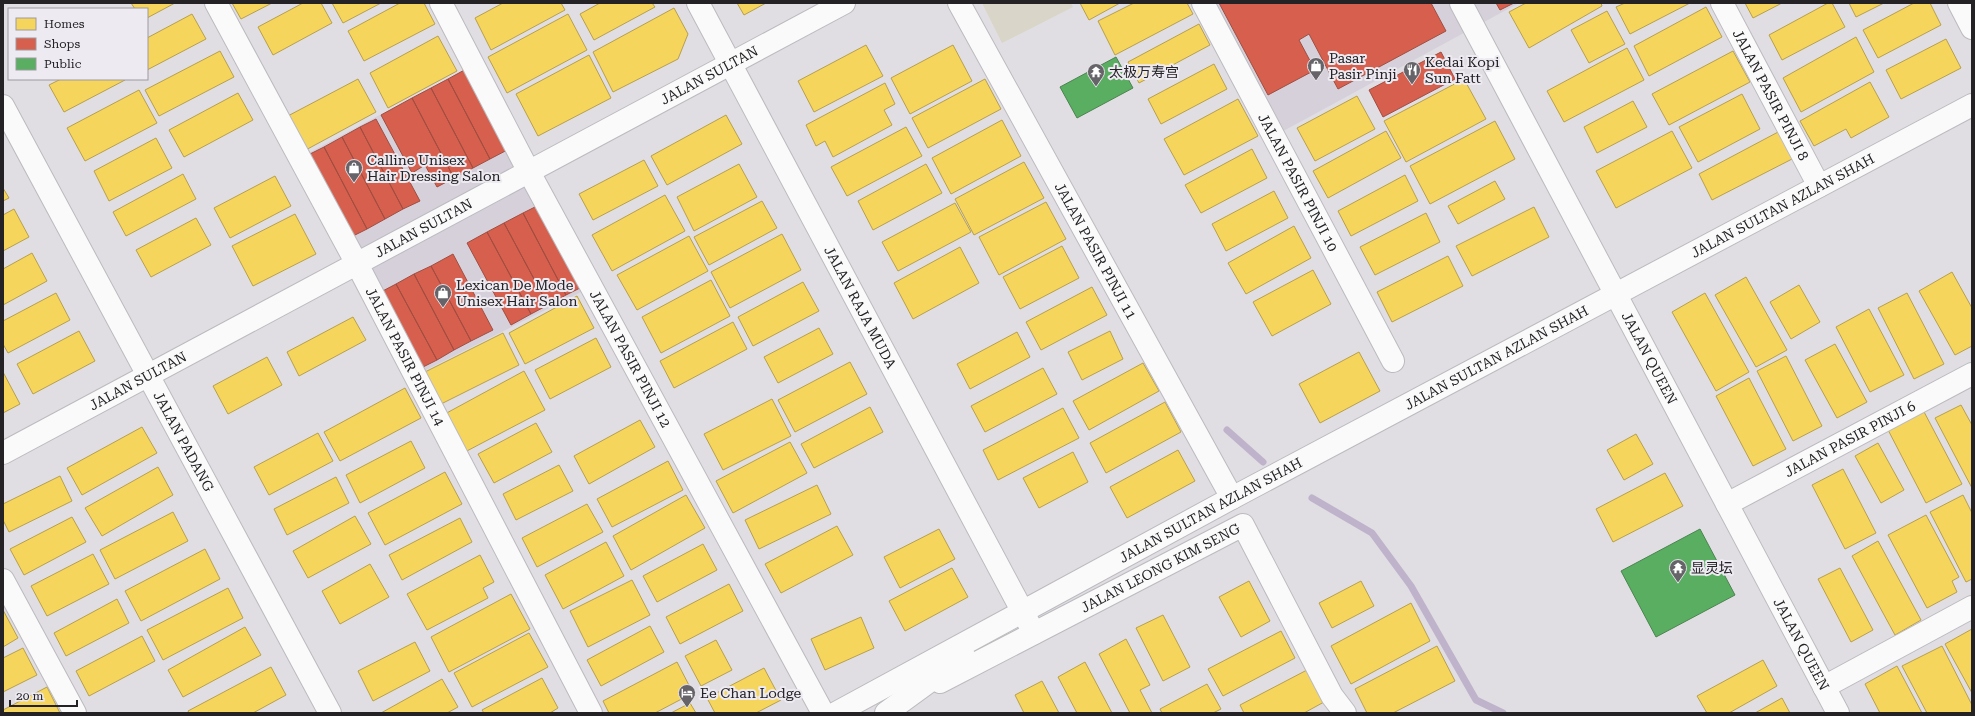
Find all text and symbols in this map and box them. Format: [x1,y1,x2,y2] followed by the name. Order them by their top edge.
[8,8,148,80] legend
[44,17,85,31] text: Homes
[1729,27,1812,163] street label: JALAN PASIR PINJI 8
[44,37,80,51] text: Shops
[658,43,761,108] street label: JALAN SULTAN
[1329,50,1397,82] place label: Pasar Pasir Pinji
[1425,54,1500,86] place label: Kedai Kopi Sun Fatt
[1306,56,1326,81] shop icon: Pasar Pasir Pinji
[44,57,82,71] text: Public
[1402,60,1422,85] restaurant icon: Kedai Kopi Sun Fatt
[1086,62,1106,87] temple icon: 太极万寿宫
[1109,64,1179,80] place label: 太极万寿宫
[1255,111,1341,254] street label: JALAN PASIR PINJI 10
[1688,150,1877,261] street label: JALAN SULTAN AZLAN SHAH
[367,152,501,184] place label: Calline Unisex Hair Dressing Salon
[344,158,364,183] shop icon: Calline Unisex Hair Dressing Salon
[1052,180,1140,322] street label: JALAN PASIR PINJI 11
[372,195,475,261] street label: JALAN SULTAN
[821,243,900,372] street label: JALAN RAJA MUDA
[456,277,577,309] place label: Lexican De Mode Unisex Hair Salon
[433,283,453,308] shop icon: Lexican De Mode Unisex Hair Salon
[363,285,448,429] street label: JALAN PASIR PINJI 14
[587,287,674,430] street label: JALAN PASIR PINJI 12
[1402,302,1591,413] street label: JALAN SULTAN AZLAN SHAH
[1619,309,1681,407] street label: JALAN QUEEN
[86,348,189,413] street label: JALAN SULTAN
[150,389,217,494] street label: JALAN PADANG
[1782,398,1918,480] street label: JALAN PASIR PINJI 6
[1116,454,1305,566] street label: JALAN SULTAN AZLAN SHAH
[1078,520,1243,616] street label: JALAN LEONG KIM SENG
[1668,558,1688,583] temple icon: 显灵坛
[1691,560,1733,576] place label: 显灵坛
[1770,595,1833,693] street label: JALAN QUEEN
[10,682,77,708] scale bar
[677,683,697,708] hotel icon: Ee Chan Lodge
[700,685,801,701] place label: Ee Chan Lodge
[16,689,43,703] text: 20 m

